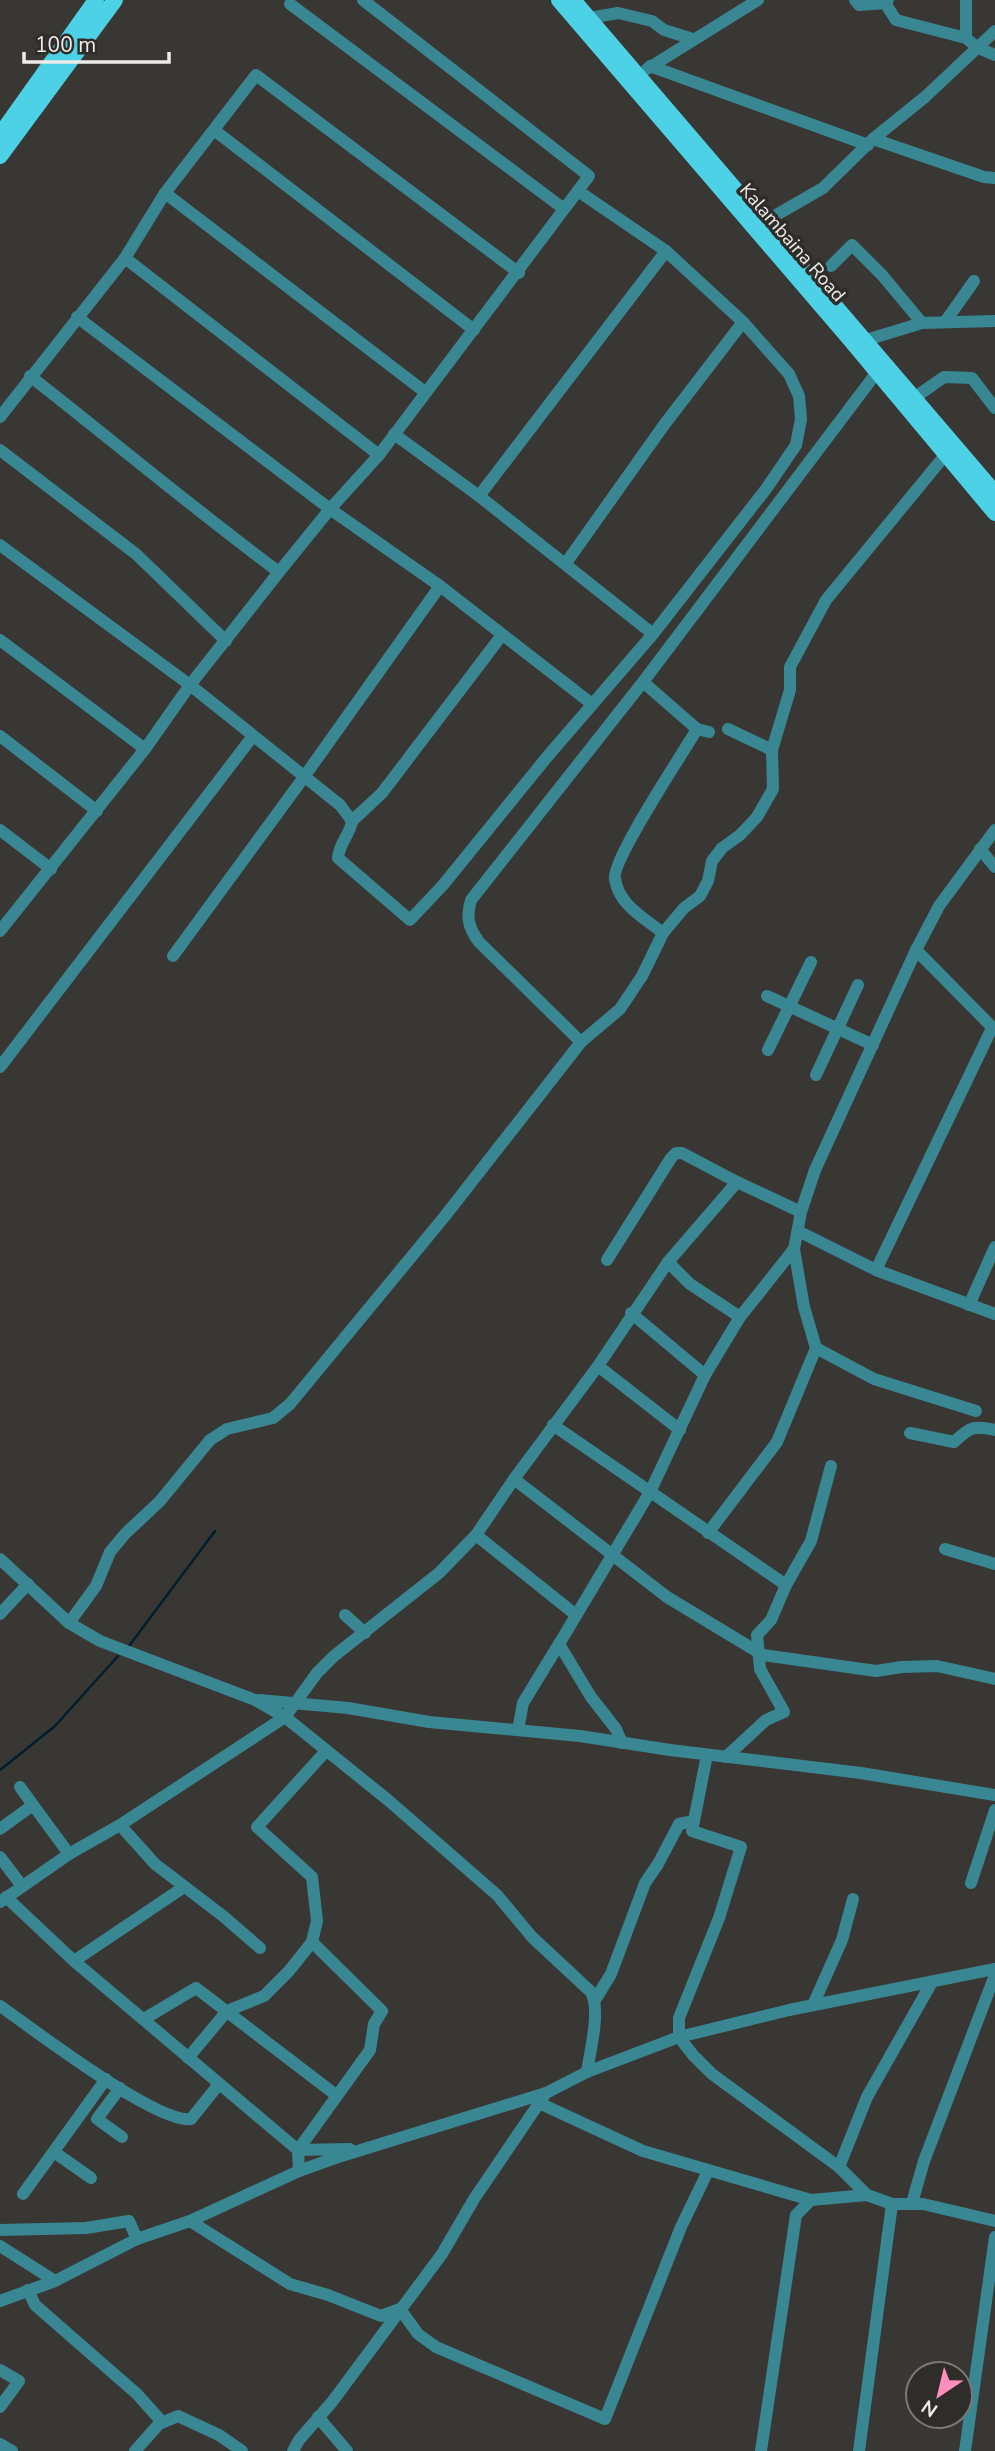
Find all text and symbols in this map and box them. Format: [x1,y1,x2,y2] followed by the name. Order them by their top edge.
[24,21,170,65] scale bar
[35,31,96,59] text: 100 m
[733,178,851,308] street label: Kalambaina Road
[904,2360,974,2430] north arrow
[917,2393,943,2423] text: N

